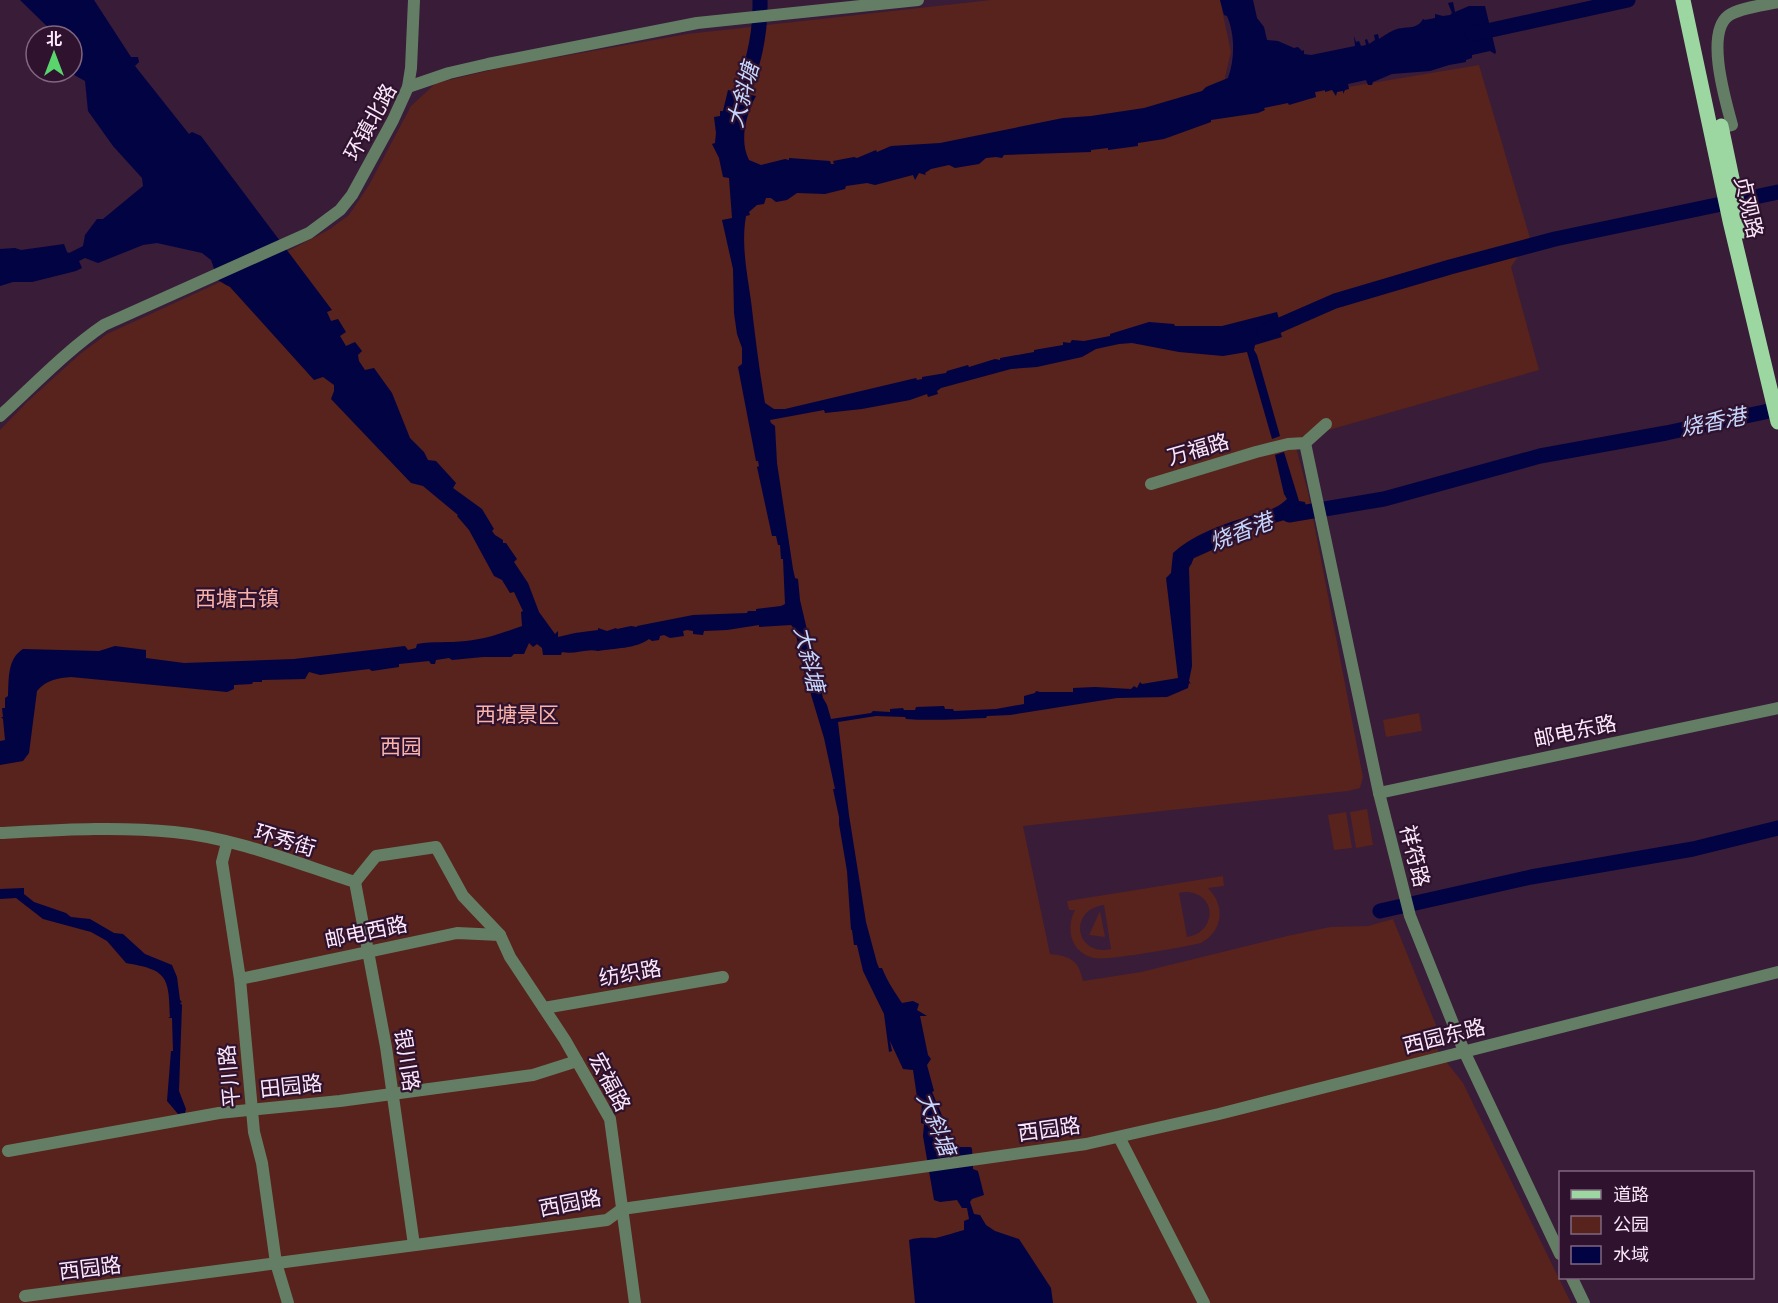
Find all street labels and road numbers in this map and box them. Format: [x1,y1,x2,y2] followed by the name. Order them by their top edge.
[340,80,400,164] street label: 环镇北路
[1731,174,1767,240] street label: 贞观路
[1165,429,1231,469] street label: 万福路
[1532,711,1618,751] street label: 邮电东路
[252,820,318,860] street label: 环秀街
[1396,823,1434,889] street label: 祥符路
[323,912,409,952] street label: 邮电西路
[597,956,663,990] street label: 纺织路
[1400,1015,1488,1057] street label: 西园东路
[391,1027,423,1093] street label: 银川路
[215,1044,243,1108] street label: 平川路
[585,1049,635,1115] street label: 宏福路
[258,1071,324,1101] street label: 田园路
[1016,1113,1082,1145] street label: 西园路
[537,1186,603,1220] street label: 西园路
[57,1253,123,1283] street label: 西园路

